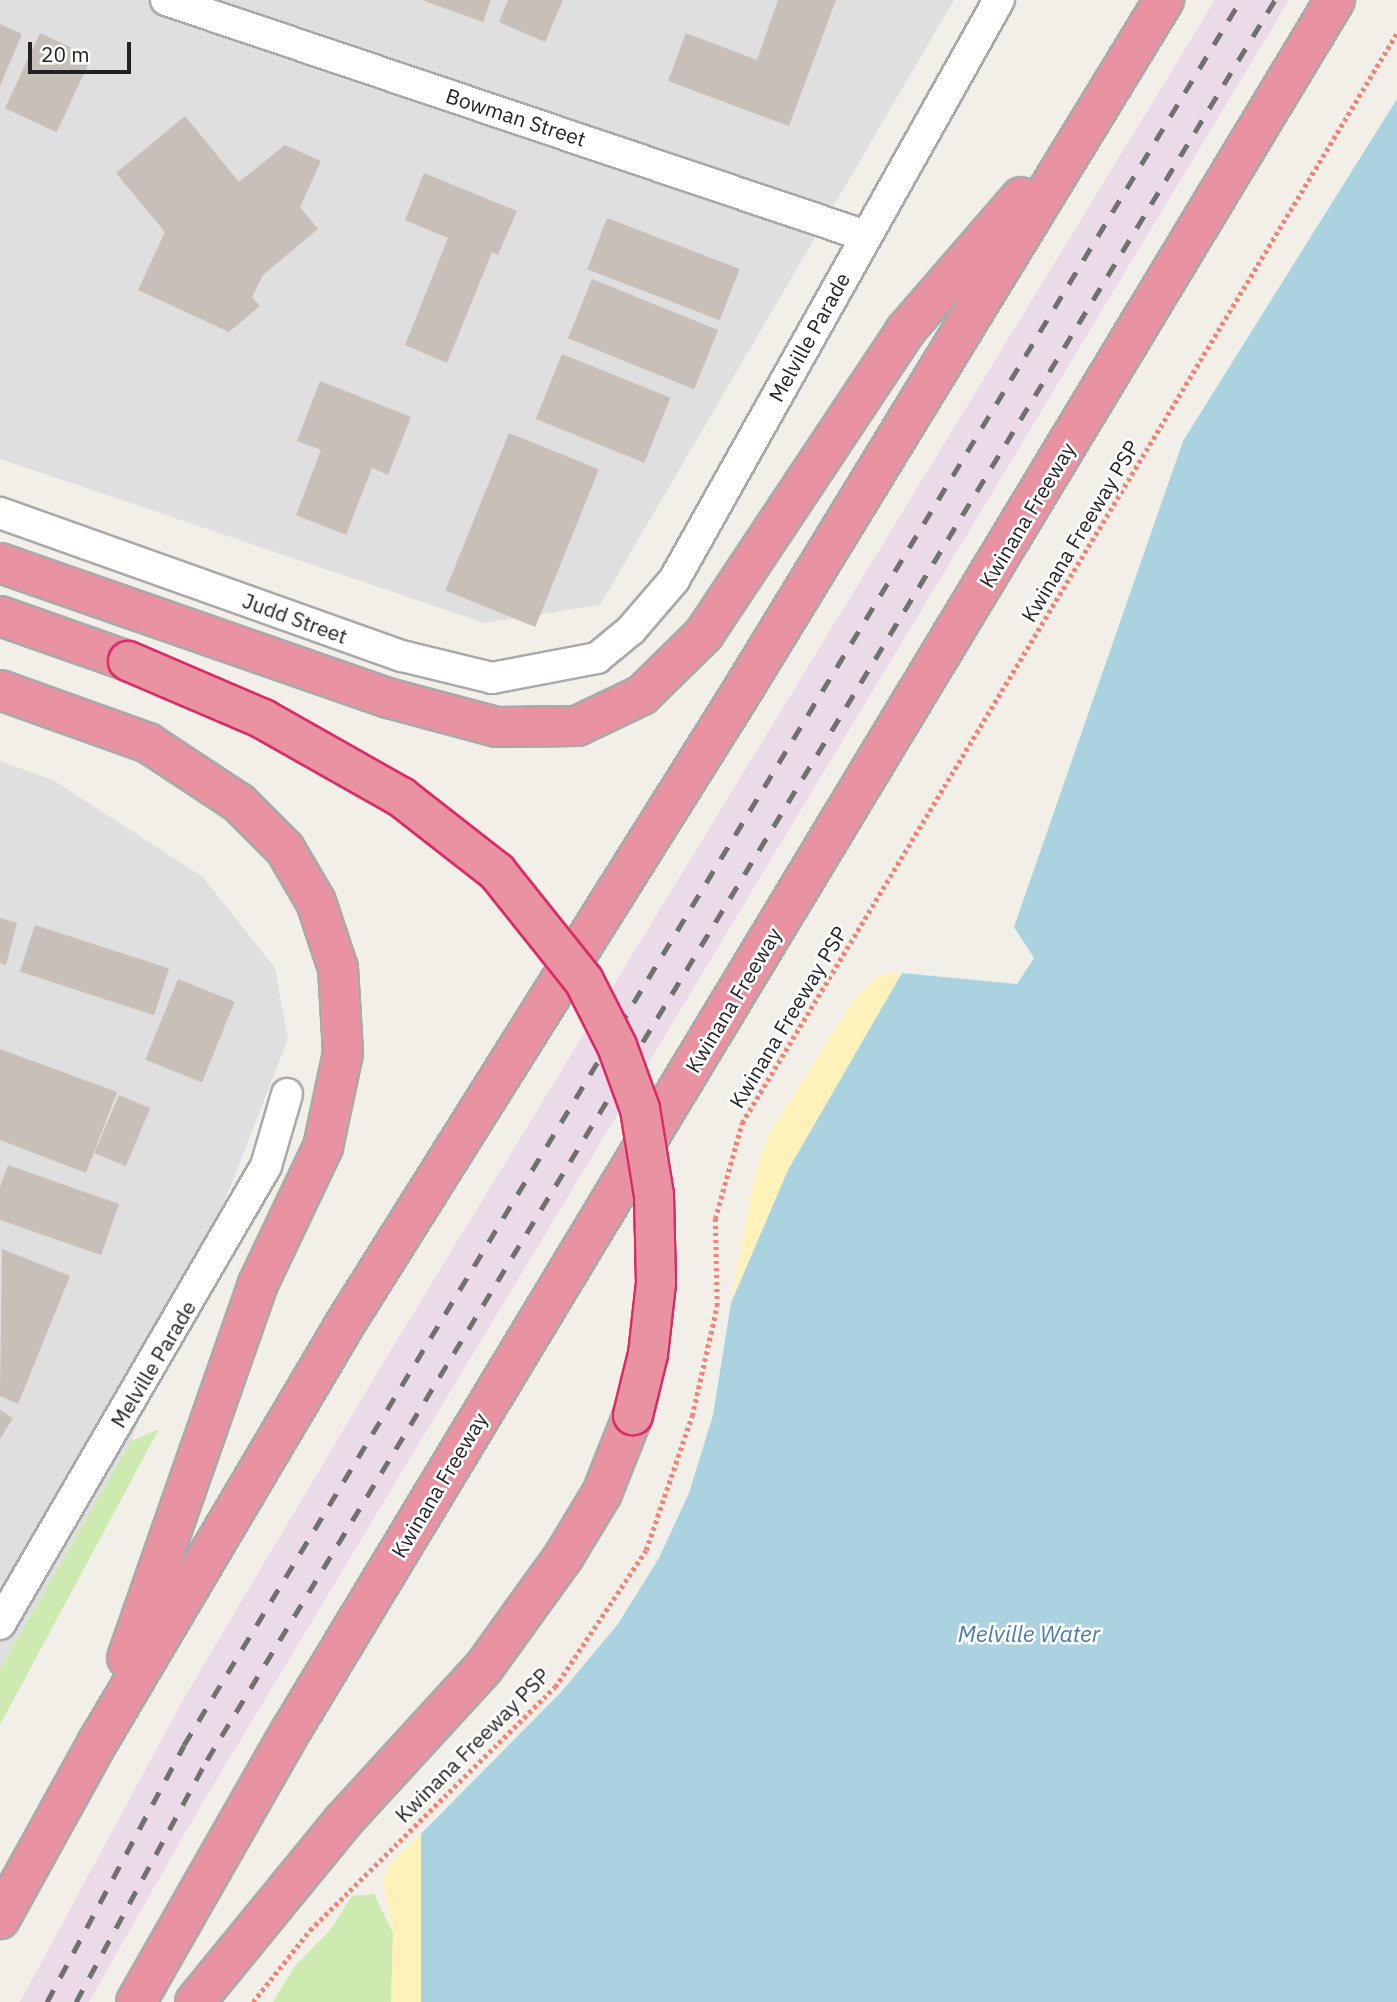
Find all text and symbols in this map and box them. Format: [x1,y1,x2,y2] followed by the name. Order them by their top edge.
[32,28,135,72] scale bar
[41,40,90,68] text: 20 m
[443,83,589,151] street label: Bowman Street
[763,268,855,406] street label: Melville Parade
[1016,435,1144,627] street label: Kwinana Freeway PSP
[974,438,1080,592] street label: Kwinana Freeway
[239,587,351,649] street label: Judd Street
[724,921,852,1113] street label: Kwinana Freeway PSP
[680,923,786,1077] street label: Kwinana Freeway
[105,1296,201,1432] street label: Melville Parade
[386,1408,492,1562] street label: Kwinana Freeway
[958,1619,1100,1647] water label: Melville Water
[390,1663,554,1827] street label: Kwinana Freeway PSP

